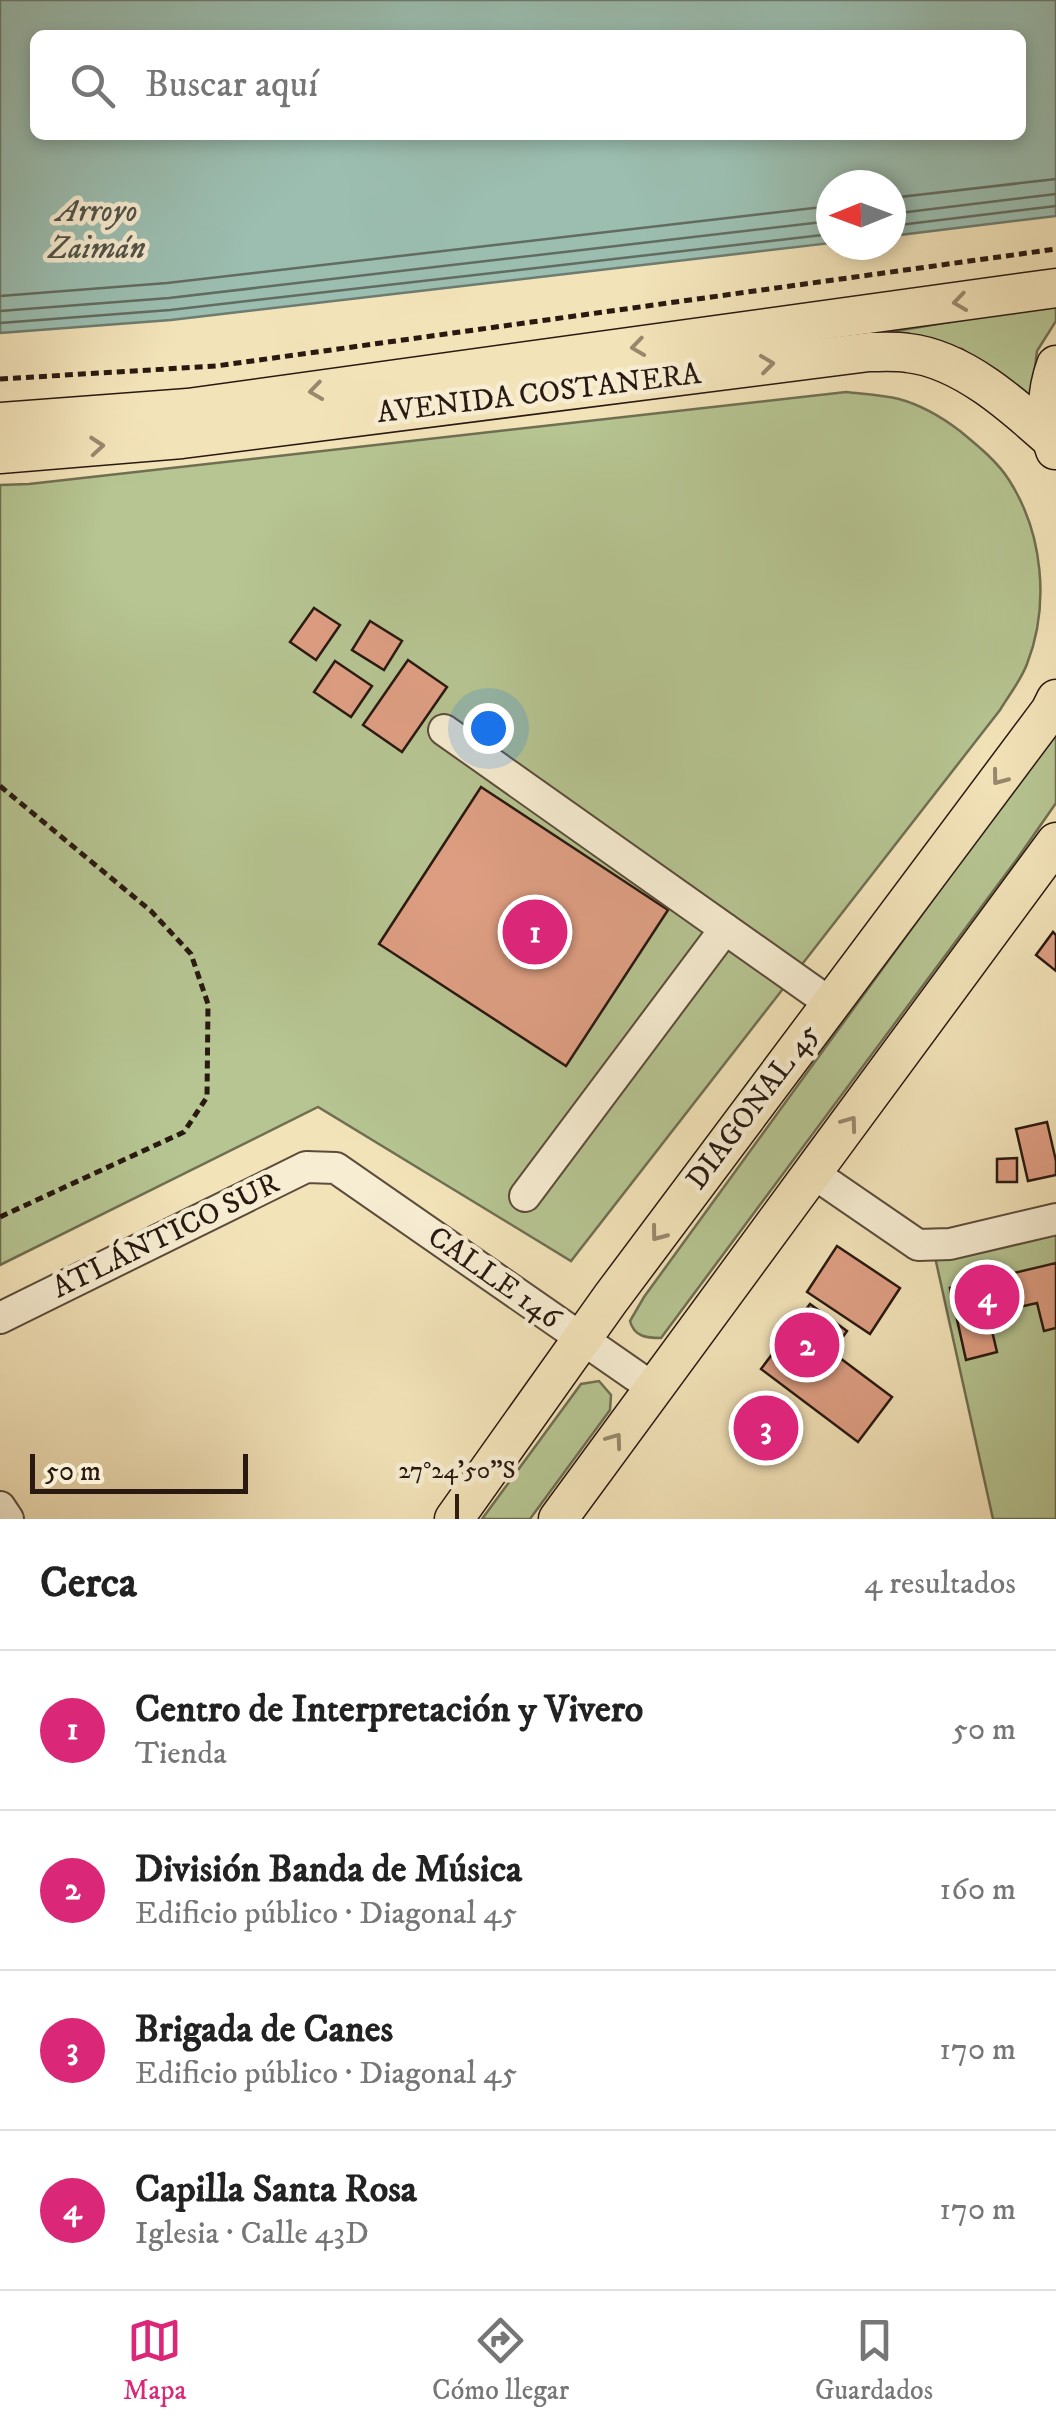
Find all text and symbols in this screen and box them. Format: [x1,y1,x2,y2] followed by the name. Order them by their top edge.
[30,30,1026,140] search box
[65,58,120,113] icon: search
[145,61,318,109] text: Buscar aquí
[816,170,906,260] north arrow
[46,192,146,269] water label: Arroyo Zaimán
[951,291,968,312] one-way arrow
[629,336,646,357] one-way arrow
[759,355,776,376] one-way arrow
[375,356,704,432] street label: AVENIDA COSTANERA
[307,380,323,401] one-way arrow
[90,436,106,458] one-way arrow
[463,703,514,754] your location
[994,767,1011,785] one-way arrow
[502,894,568,970] pin: 1
[679,1017,827,1197] street label: DIAGONAL 45
[838,1116,856,1134] one-way arrow
[45,1163,286,1307] street label: ATLÁNTICO SUR
[420,1219,569,1338] street label: CALLE 146
[653,1223,670,1241] one-way arrow
[954,1260,1020,1334] pin: 4
[774,1308,840,1382] pin: 2
[734,1390,798,1466] pin: 3
[603,1433,621,1451] one-way arrow
[30,1449,248,1494] scale bar
[45,1454,101,1489] text: 50 m
[398,1455,516,1486] text: 27°24'50"S
[40,1558,137,1610] text: Cerca
[864,1564,1016,1604] text: 4 resultados
[135,1686,643,1734] text: Centro de Interpretación y Vivero
[67,1710,78,1750] text: 1
[952,1710,1016,1750] text: 50 m
[135,1734,227,1774] text: Tienda
[135,1846,522,1894] text: División Banda de Música
[65,1870,80,1910] text: 2
[940,1870,1016,1910] text: 160 m
[135,1894,517,1934] text: Edificio público · Diagonal 45
[135,2006,393,2054] text: Brigada de Canes
[67,2030,78,2070] text: 3
[939,2030,1016,2070] text: 170 m
[135,2054,517,2094] text: Edificio público · Diagonal 45
[135,2166,417,2214] text: Capilla Santa Rosa
[63,2190,82,2230] text: 4
[939,2190,1016,2230] text: 170 m
[135,2214,369,2254] text: Iglesia · Calle 43D
[123,2313,186,2408] tab: Mapa
[432,2313,569,2408] tab: Cómo llegar
[815,2313,933,2408] tab: Guardados

